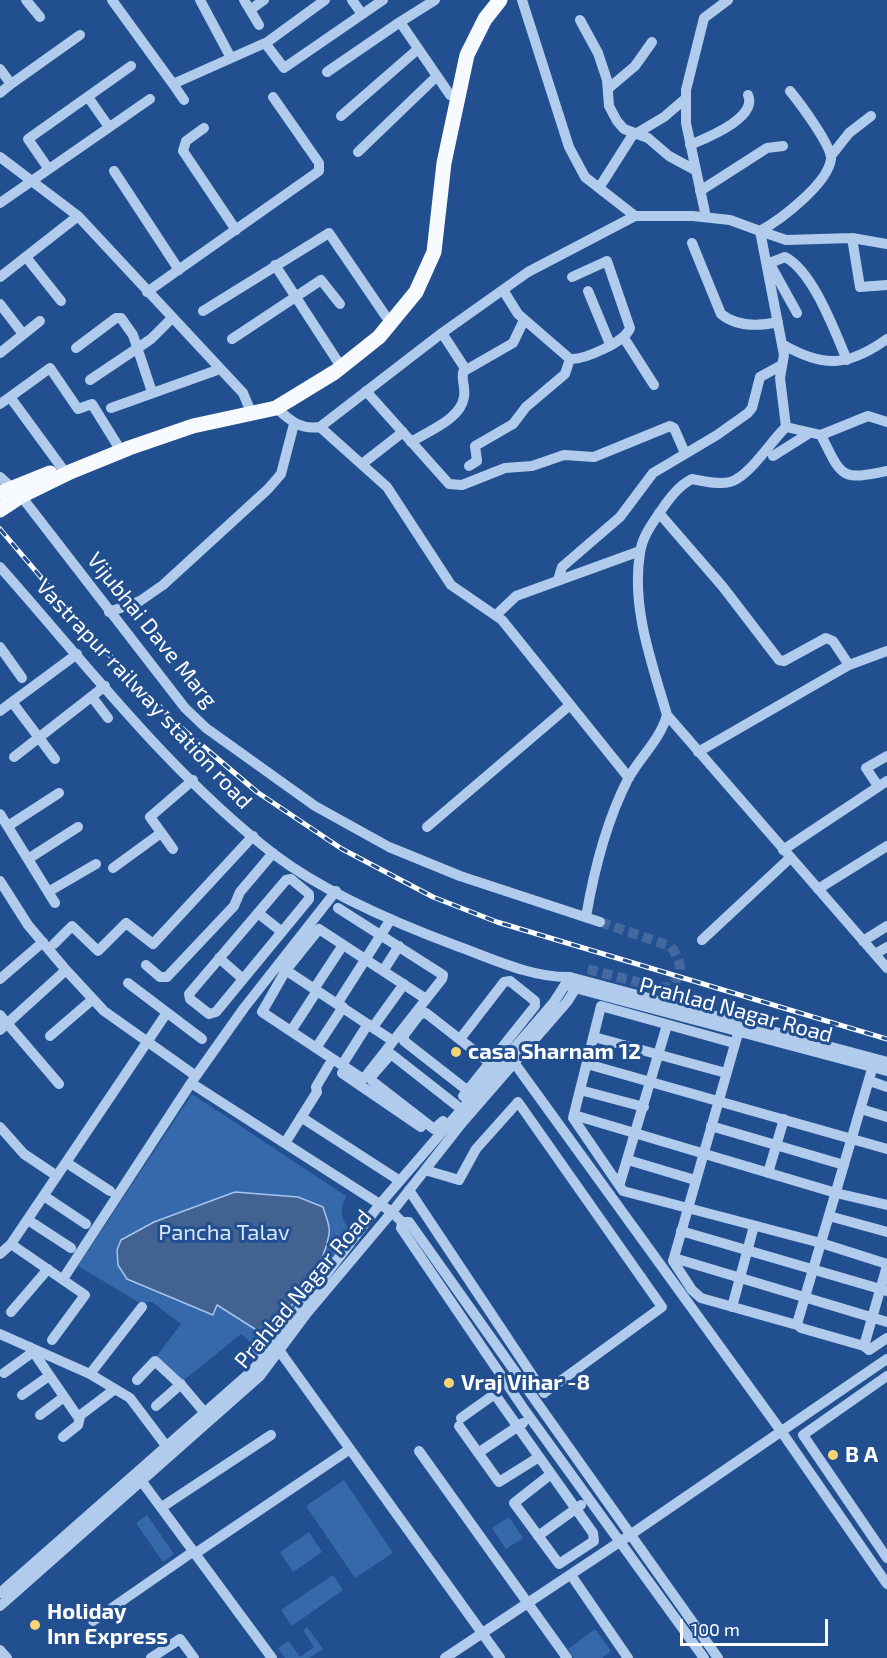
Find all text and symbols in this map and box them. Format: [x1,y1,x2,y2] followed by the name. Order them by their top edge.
[81,547,223,713] street label: Vijubhai Dave Marg
[30,573,258,815] street label: Vastrapur railway station road
[636,971,836,1049] street label: Prahlad Nagar Road
[468,1039,641,1065] place label: casa Sharnam 12
[449,1045,463,1059] marker: casa Sharnam 12
[229,1204,377,1374] street label: Prahlad Nagar Road
[158,1220,290,1246] park label: Pancha Talav
[461,1370,590,1396] place label: Vraj Vihar -8
[442,1376,456,1390] marker: Vraj Vihar -8
[845,1442,878,1468] place label: B A
[826,1448,840,1462] marker: B A
[47,1599,168,1651] place label: Holiday Inn Express
[683,1607,832,1645] scale bar
[28,1618,42,1632] marker: Holiday Inn Express
[691,1618,740,1640] text: 100 m

